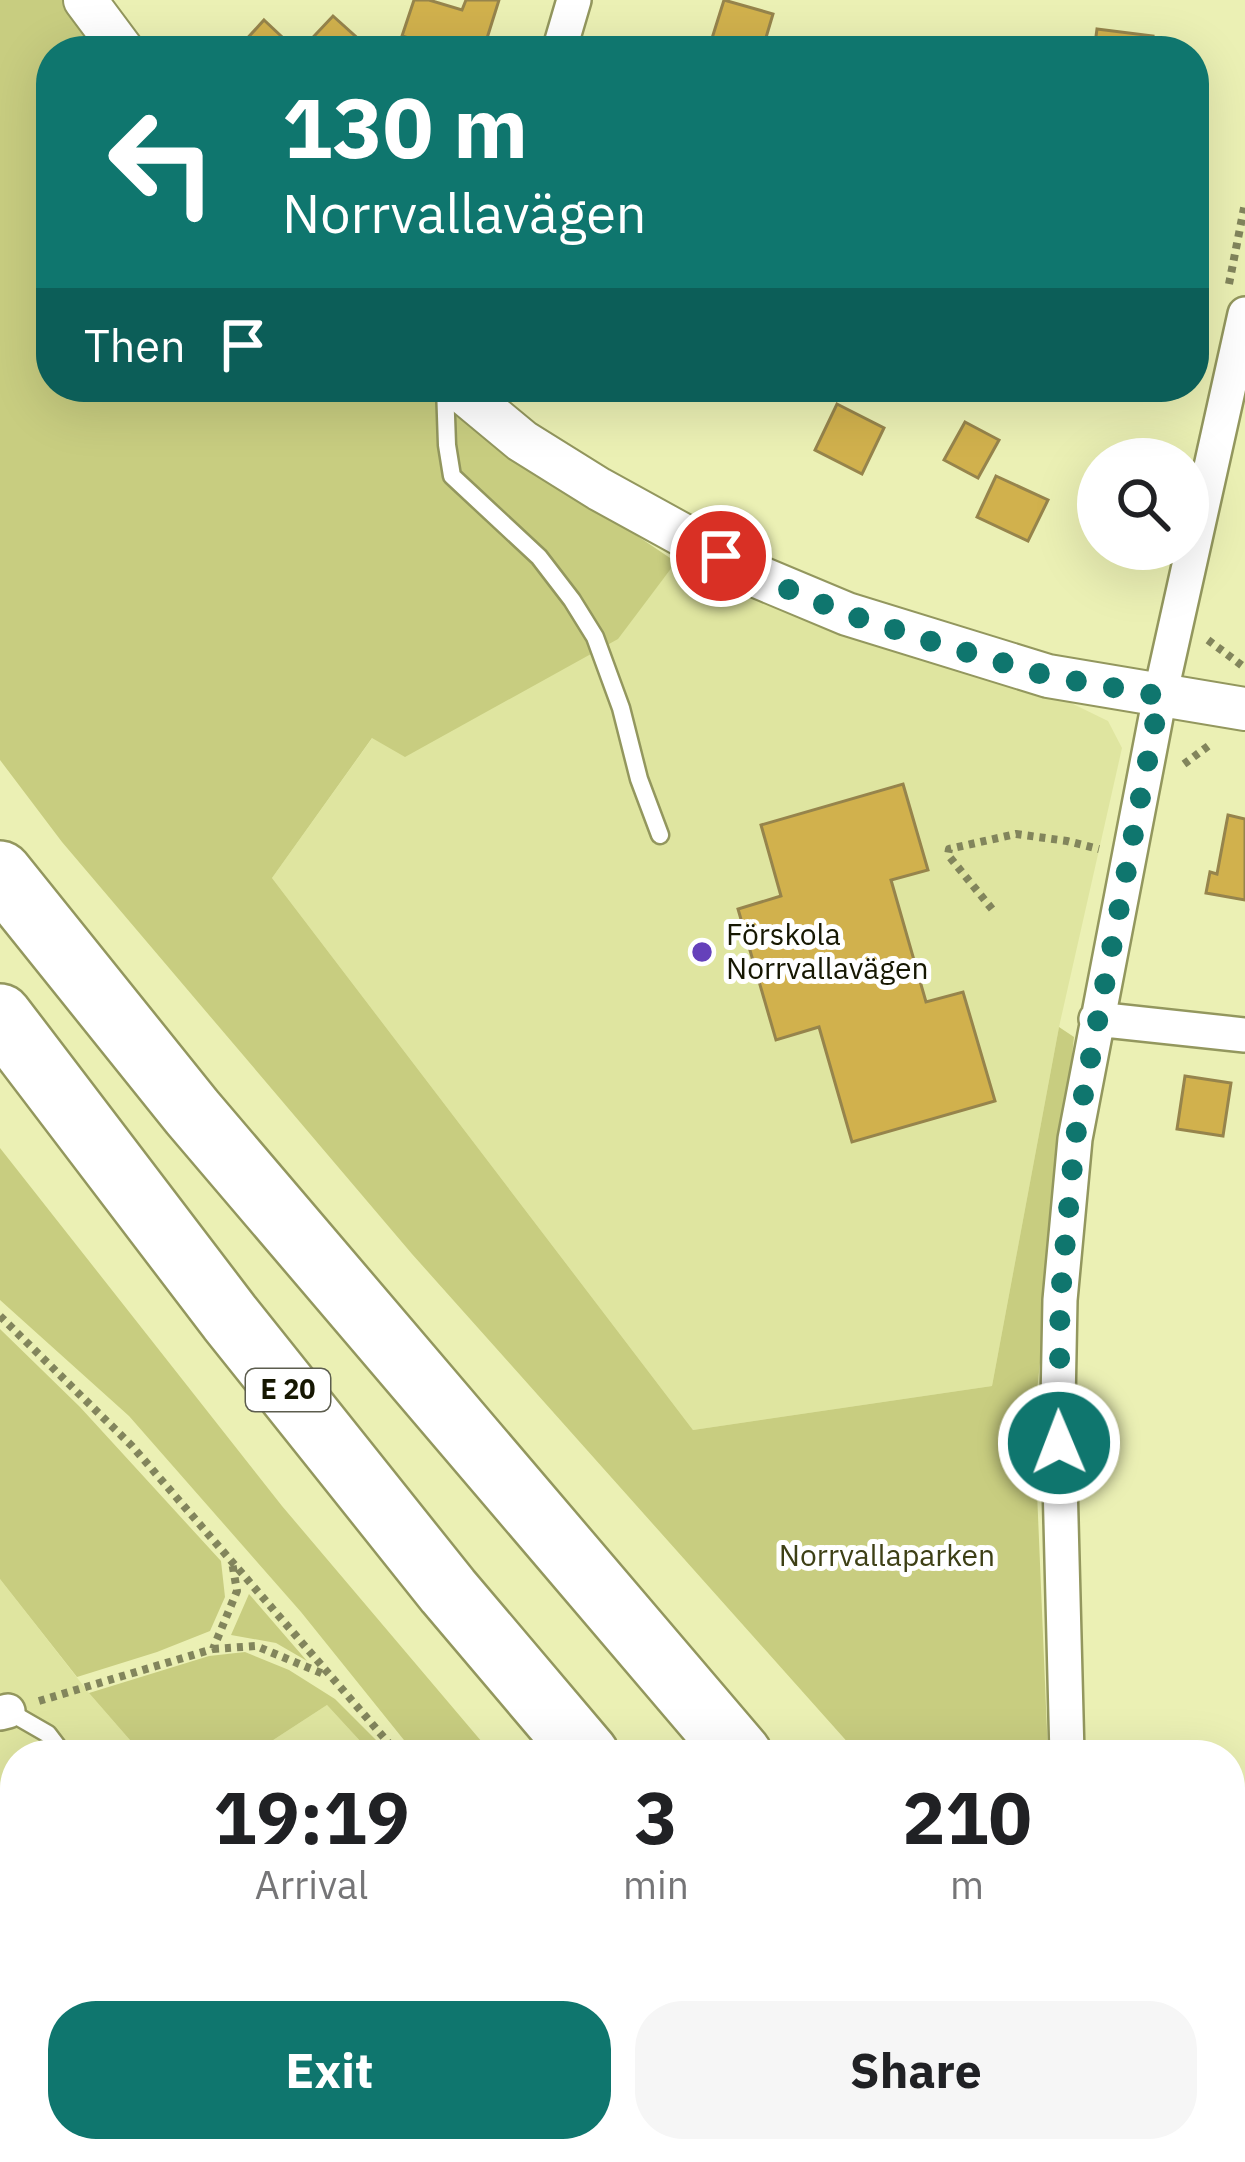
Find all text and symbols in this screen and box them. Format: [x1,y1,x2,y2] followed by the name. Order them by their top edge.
[282,72,528,181] text: 130 m
[84,84,240,240] icon: left
[282,178,646,248] text: Norrvallavägen
[210,312,276,378] icon: arrive
[84,316,186,374] text: Then
[1077,438,1209,570] map controls
[1077,438,1209,570] button: search
[670,505,772,607] pin
[688,523,754,589] icon: arrive
[726,914,928,987] place label: Förskola Norrvallavägen
[689,939,715,965] marker: Förskola Norrvallavägen
[246,1369,330,1411] road number: E 20
[996,1380,1122,1506] position arrow
[779,1535,995,1574] park label: Norrvallaparken
[213,1770,410,1864] text: 19:19
[634,1770,678,1864] text: 3
[902,1770,1032,1864] text: 210
[255,1859,368,1910] text: Arrival
[623,1859,689,1910] text: min
[950,1859,984,1910] text: m
[48,2001,611,2139] button: Exit
[635,2001,1197,2139] button: Share

